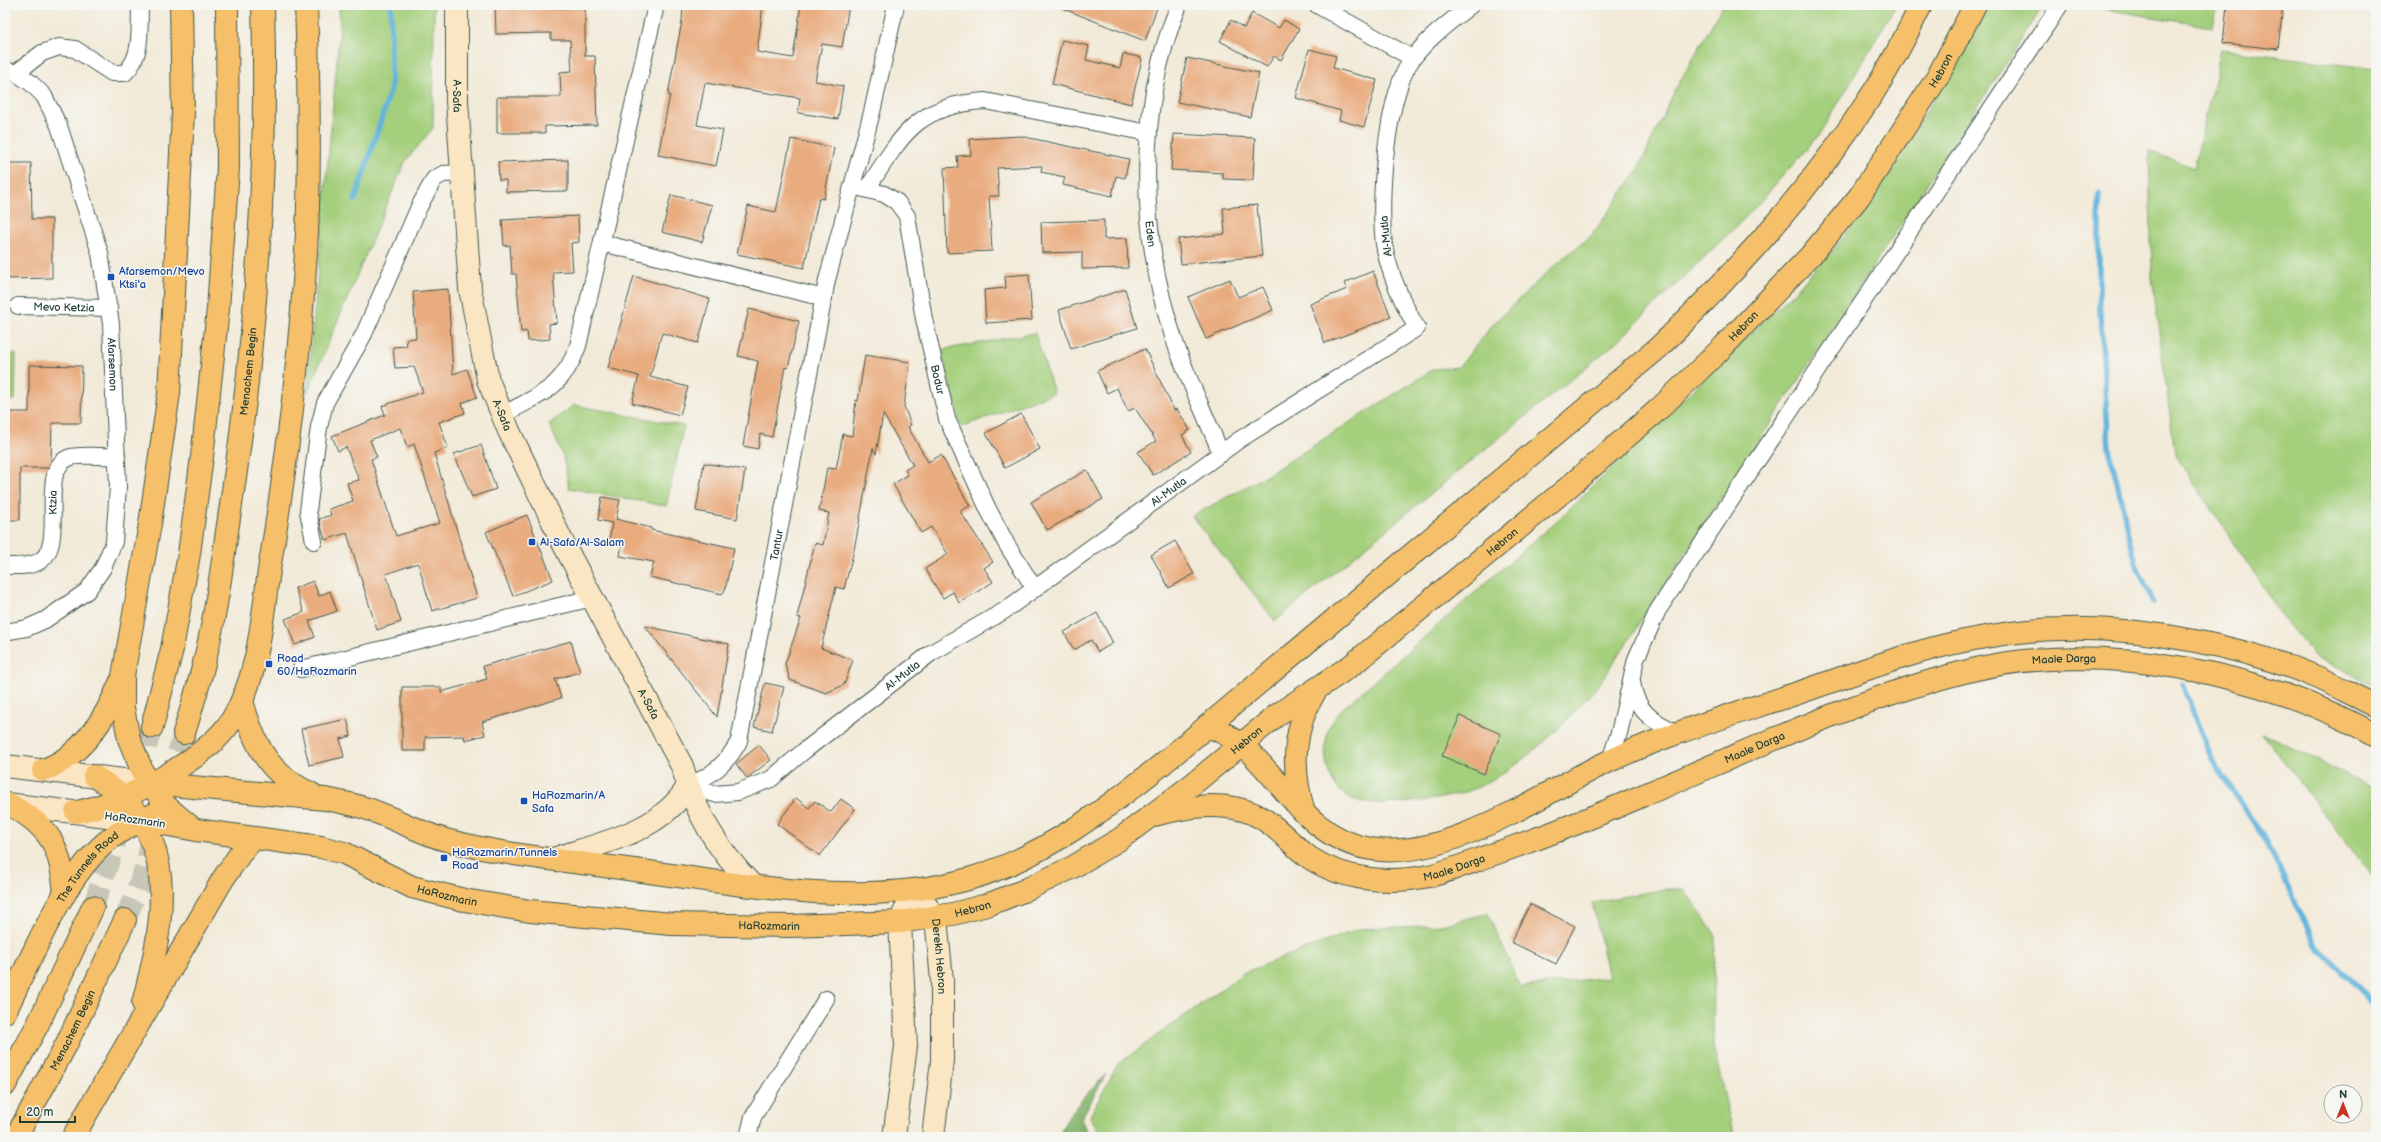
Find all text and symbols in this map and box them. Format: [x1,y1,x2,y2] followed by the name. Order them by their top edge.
[1926,51,1955,90] street label: Hebron
[451,80,464,113] street label: A-Safa
[1377,215,1395,257] street label: Al-Mutla
[1143,220,1159,248] street label: Eden
[119,265,205,291] place label: Afarsemon/Mevo Ktsi'a
[106,272,116,282] marker: Afarsemon/Mevo Ktsi'a
[33,300,95,314] street label: Mevo Ketzia
[1726,308,1761,344] street label: Hebron
[237,327,259,416] street label: Menachem Begin
[105,337,120,391] street label: Afarsemon
[928,363,948,397] street label: Badur
[490,397,515,433] street label: A-Safa
[1148,474,1189,509] street label: Al-Mutla
[46,490,59,515] street label: Ktzia
[1484,525,1520,559] street label: Hebron
[767,527,786,562] street label: Tantur
[540,536,624,549] place label: Al-Safa/Al-Salam
[527,537,537,547] marker: Al-Safa/Al-Salam
[277,652,357,678] place label: Road 60/HaRozmarin
[2031,652,2096,667] street label: Maale Darga
[882,658,922,693] street label: Al-Mutla
[264,659,274,669] marker: Road 60/HaRozmarin
[635,686,662,721] street label: A-Safa
[1228,723,1265,757] street label: Hebron
[1722,729,1787,766] street label: Maale Darga
[532,789,606,815] place label: HaRozmarin/A Safa
[519,796,529,806] marker: HaRozmarin/A Safa
[104,809,166,831] street label: HaRozmarin
[54,828,121,905] street label: The Tunnels Road
[452,846,558,872] place label: HaRozmarin/Tunnels Road
[1422,851,1487,884] street label: Maale Darga
[439,853,449,863] marker: HaRozmarin/Tunnels Road
[416,882,478,909] street label: HaRozmarin
[953,898,993,920] street label: Hebron
[930,918,949,994] street label: Derekh Hebron
[738,919,800,933] street label: HaRozmarin
[47,988,98,1073] street label: Menachem Begin
[2323,1084,2363,1124] north arrow
[2339,1088,2347,1101] text: N
[20,1098,75,1124] scale bar
[26,1105,53,1120] text: 20 m

